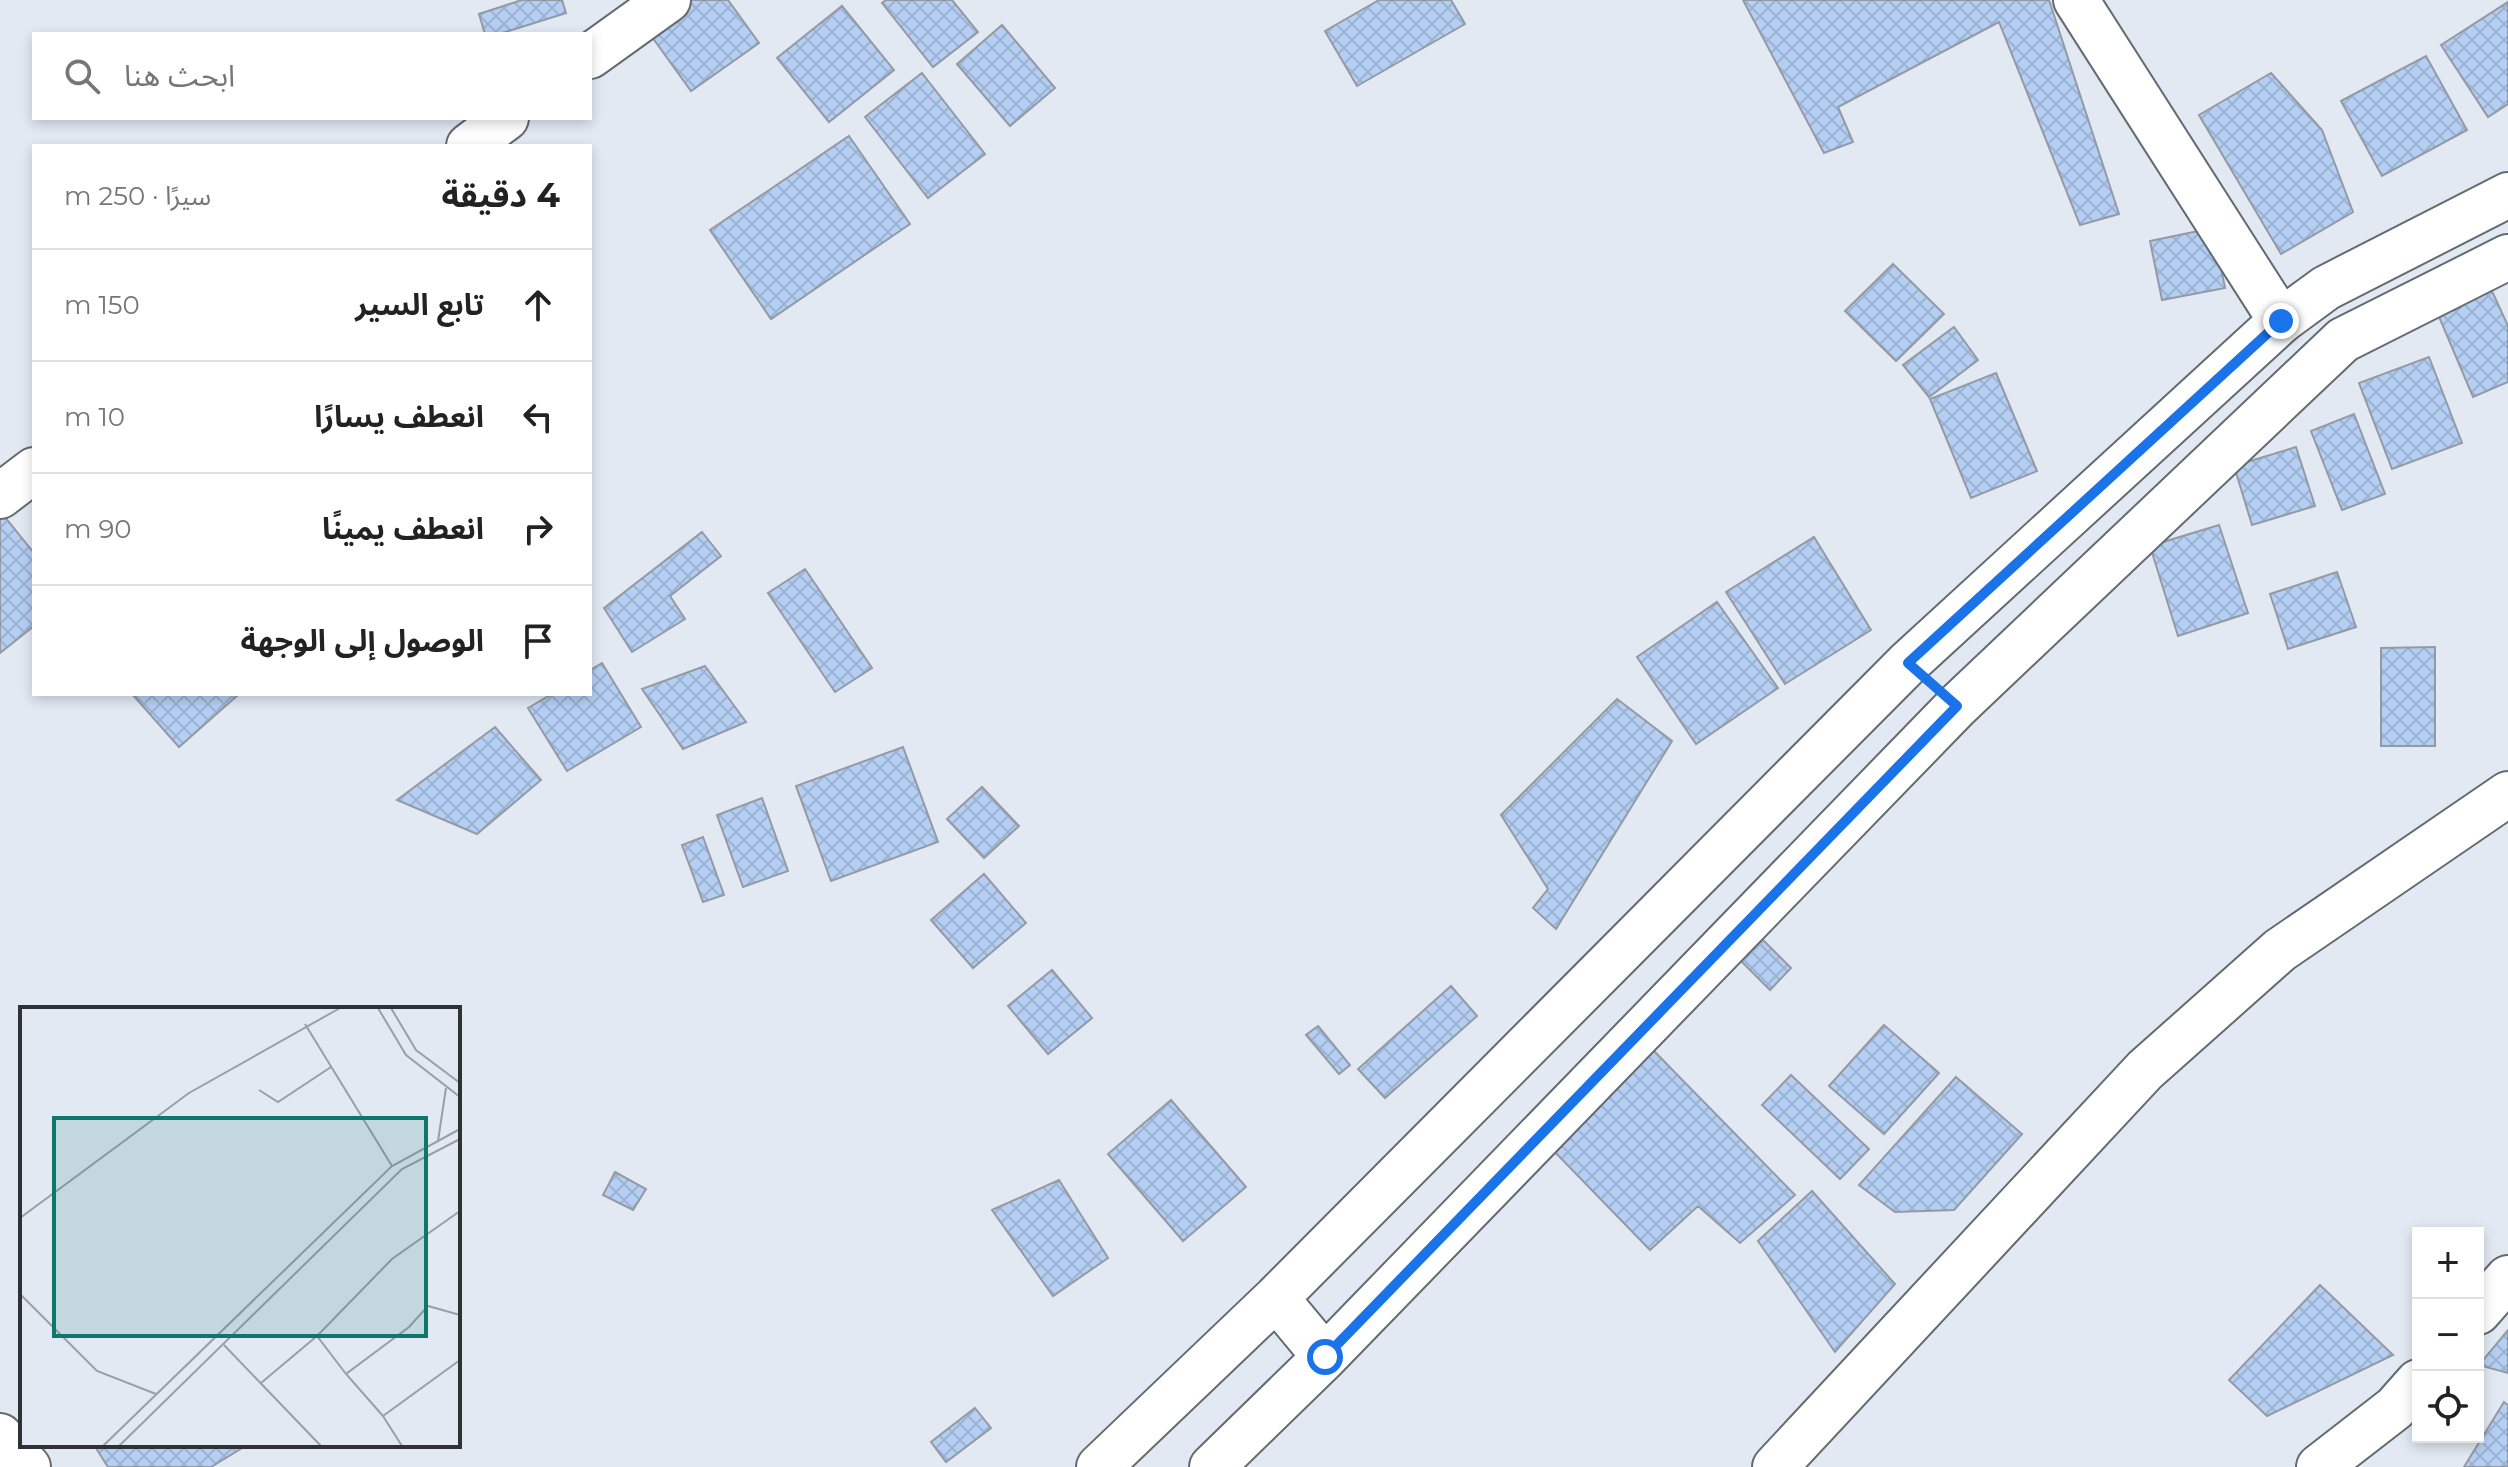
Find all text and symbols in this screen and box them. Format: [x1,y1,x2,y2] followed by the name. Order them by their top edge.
[32,32,592,120] search box
[60,54,104,98] icon: search
[124,57,235,94] text: ابحث هنا
[441,174,560,216] text: 4 دقيقة
[64,180,211,212] text: سيرًا · 250 m
[516,283,560,327] icon: ahead
[355,286,484,323] text: تابع السير
[64,289,140,321] text: 150 m
[2263,303,2299,339] route end
[516,395,560,439] icon: left
[314,398,484,435] text: انعطف يسارًا
[64,401,125,433] text: 10 m
[516,507,560,551] icon: right
[322,510,484,547] text: انعطف يمينًا
[64,513,131,545] text: 90 m
[516,619,560,663] icon: arrive
[240,622,484,659] text: الوصول إلى الوجهة
[20,1007,460,1447] inset map
[2412,1227,2484,1443] map controls
[2412,1227,2484,1299] button: +
[2412,1299,2484,1371] button: −
[1307,1339,1343,1375] route start
[2412,1371,2484,1443] button: locate

